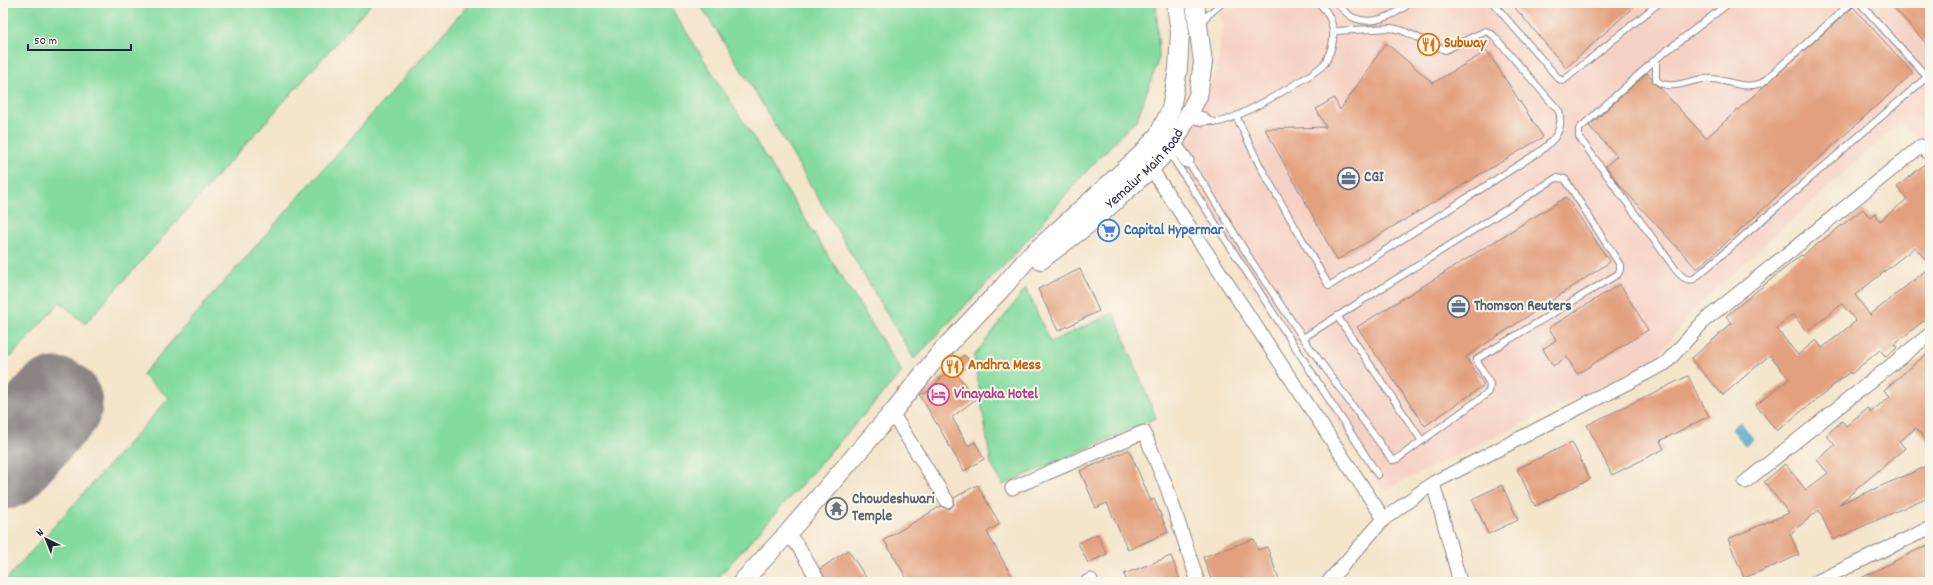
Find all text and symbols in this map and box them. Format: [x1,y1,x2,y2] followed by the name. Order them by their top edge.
[28,26,131,52] scale bar
[1415,31,1441,57] restaurant icon: Subway
[34,33,57,50] text: 50 m
[1444,33,1487,55] place label: Subway
[1101,125,1190,215] street label: Yemalur Main Road
[1335,165,1361,191] office icon: CGI
[1364,167,1384,189] place label: CGI
[1095,218,1121,244] supermarket icon: Capital Hypermar
[1124,220,1224,242] place label: Capital Hypermar
[1446,294,1472,320] office icon: Thomson Reuters
[1474,296,1572,318] place label: Thomson Reuters
[940,353,966,379] restaurant icon: Andhra Mess
[968,355,1041,377] place label: Andhra Mess
[926,382,952,408] hotel icon: Vinayaka Hotel
[954,384,1038,406] place label: Vinayaka Hotel
[852,489,935,528] place label: Chowdeshwari Temple
[823,496,849,522] temple icon: Chowdeshwari Temple
[26,519,66,559] north arrow
[33,525,48,541] text: N

